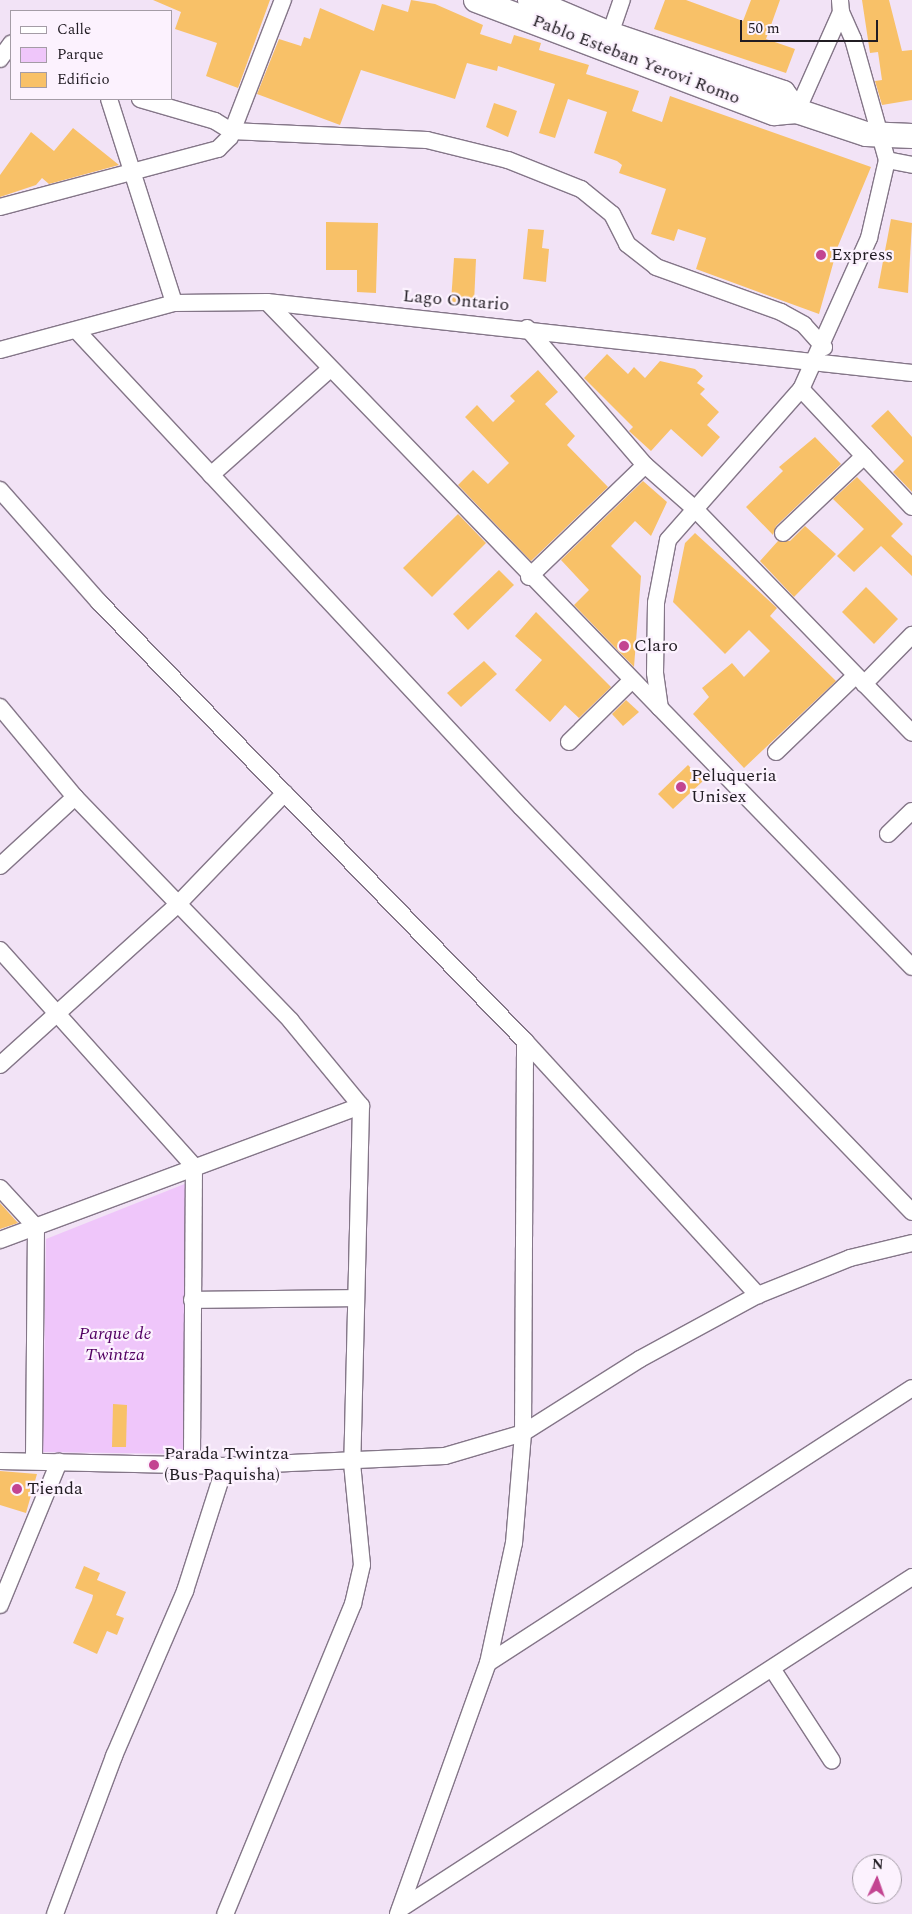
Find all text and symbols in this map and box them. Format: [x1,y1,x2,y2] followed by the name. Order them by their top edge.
[10,10,172,100] legend
[529,10,743,110] street label: Pablo Esteban Yerovi Romo
[742,10,880,42] scale bar
[748,17,780,40] text: 50 m
[57,18,91,41] text: Calle
[57,43,104,66] text: Parque
[57,68,110,91] text: Edificio
[831,244,893,266] place label: Express
[815,249,827,261] marker: Express
[402,286,510,316] street label: Lago Ontario
[634,635,678,657] place label: Claro
[618,640,630,652] marker: Claro
[691,766,777,809] place label: Peluqueria Unisex
[675,781,687,793] marker: Peluqueria Unisex
[79,1324,151,1366] park label: Parque de Twintza
[164,1444,289,1486] place label: Parada Twintza (Bus Paquisha)
[148,1459,160,1471] marker: Parada Twintza (Bus Paquisha)
[27,1478,83,1500] place label: Tienda
[11,1483,23,1495] marker: Tienda
[852,1854,902,1904] north arrow
[871,1854,884,1875] text: N

